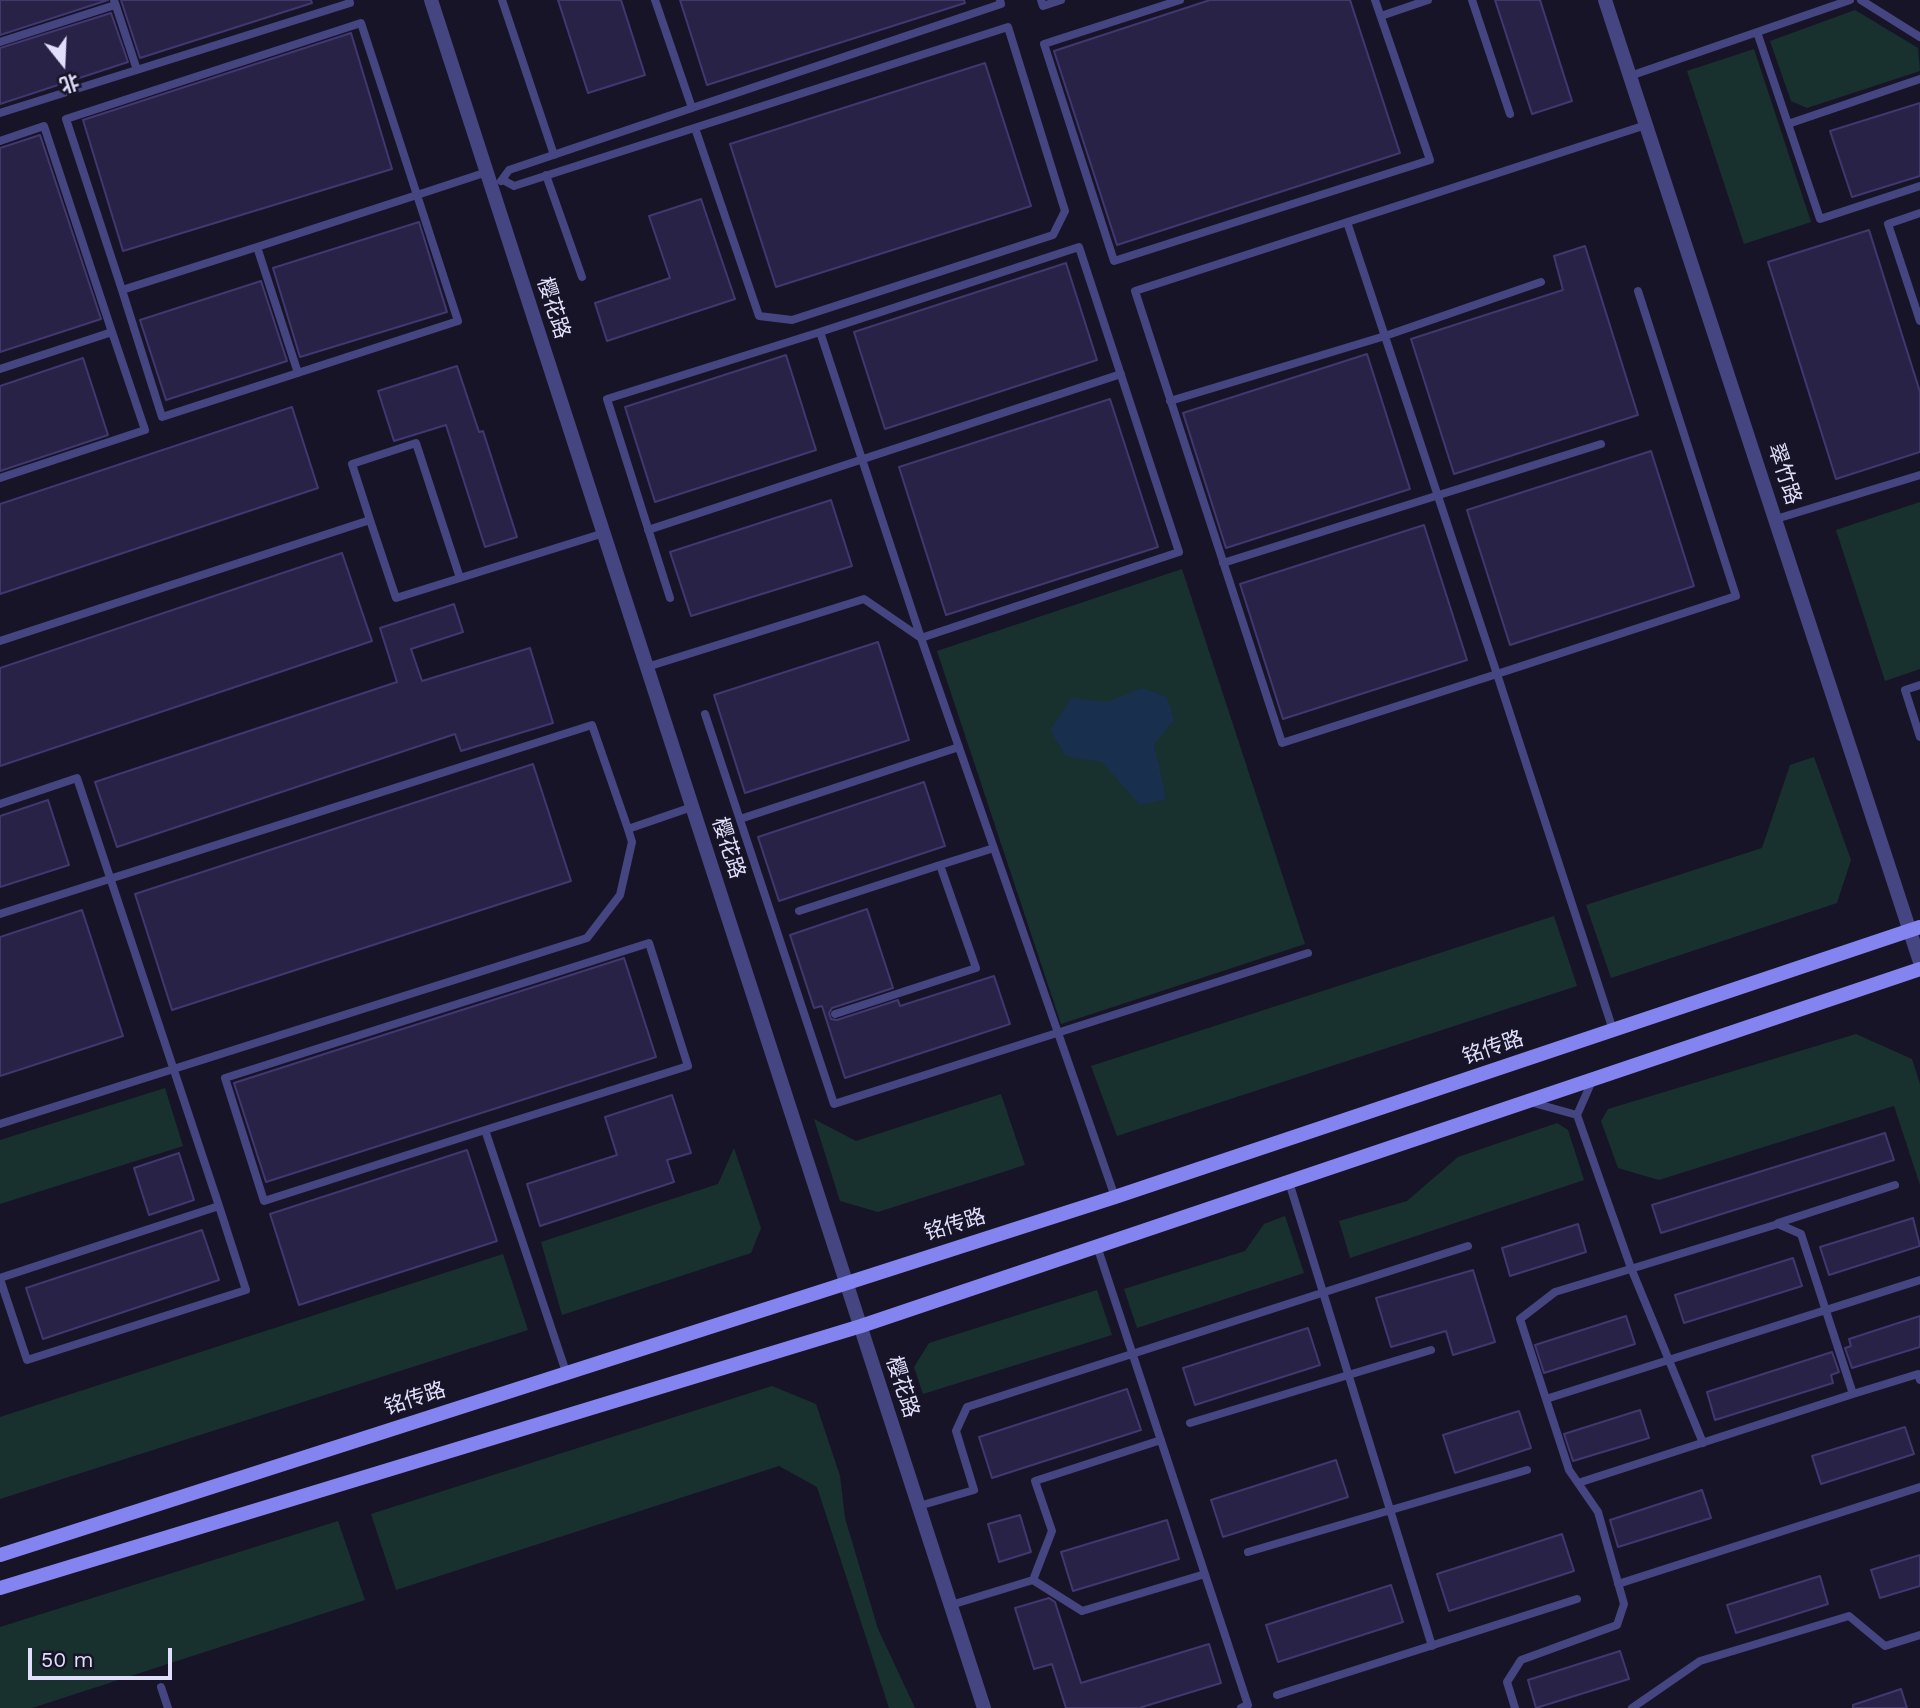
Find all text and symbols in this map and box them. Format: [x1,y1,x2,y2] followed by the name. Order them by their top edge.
[28,28,98,98] north arrow
[57,70,82,97] text: 北
[531,274,575,342] street label: 樱花路
[1762,440,1806,508] street label: 翠竹路
[706,814,750,882] street label: 樱花路
[1459,1026,1527,1070] street label: 铭传路
[921,1204,989,1246] street label: 铭传路
[880,1353,924,1421] street label: 樱花路
[381,1377,449,1421] street label: 铭传路
[32,1634,175,1678] scale bar
[41,1647,93,1672] text: 50 m

